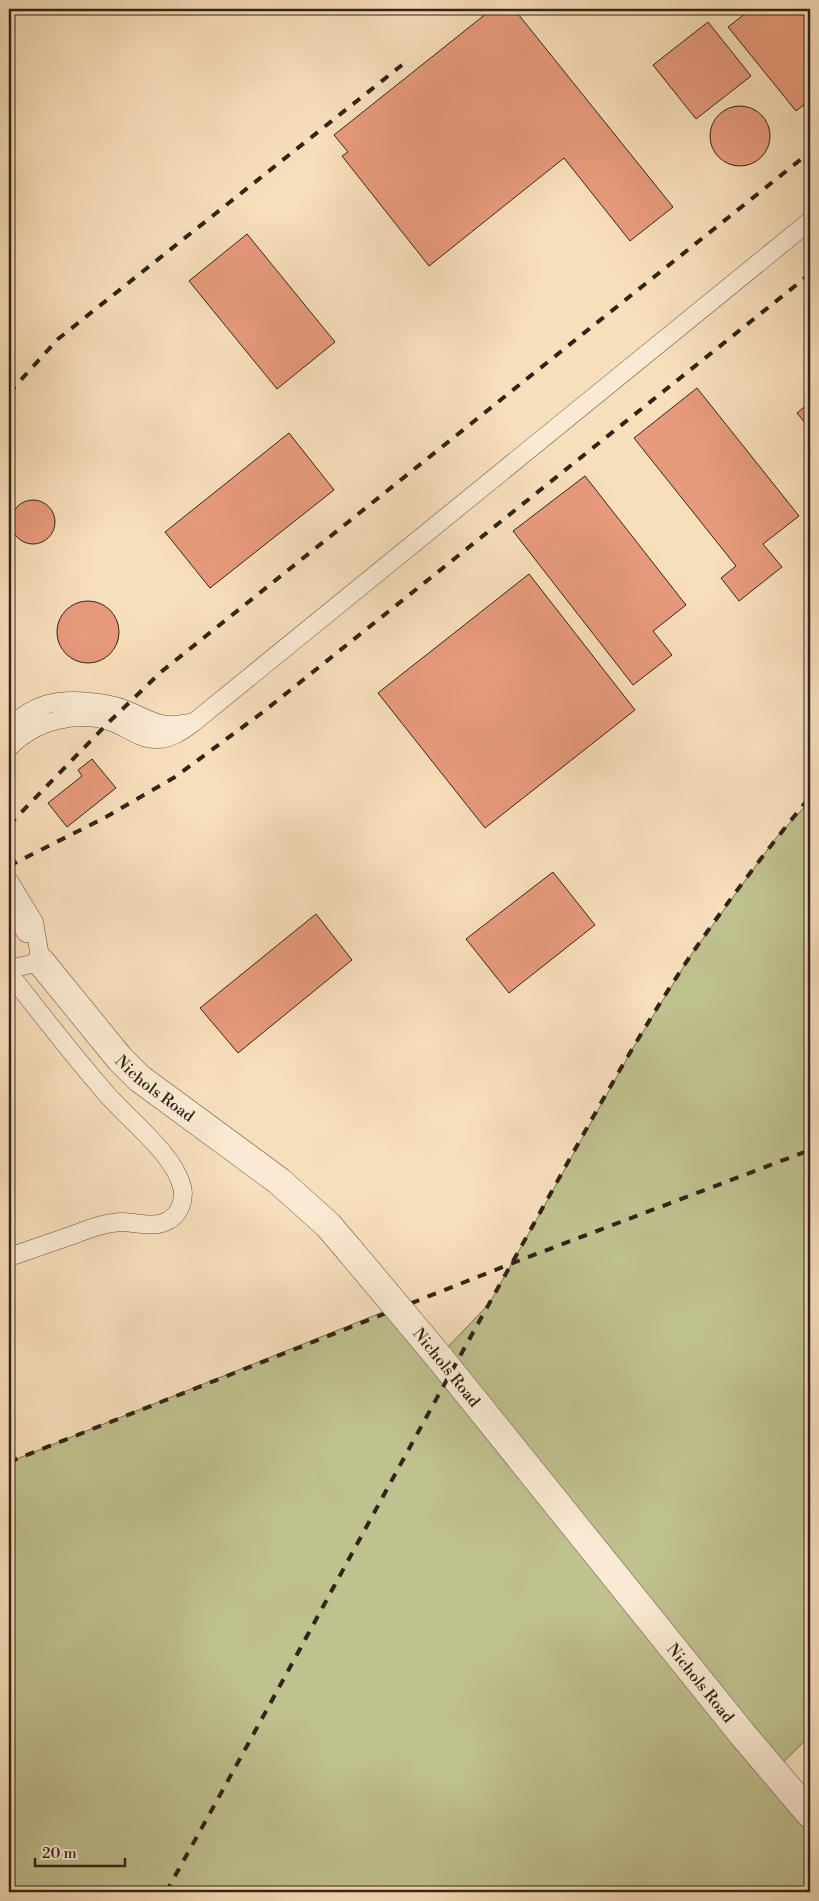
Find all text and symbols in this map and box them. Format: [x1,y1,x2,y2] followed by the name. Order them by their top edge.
[111,1051,198,1127] street label: Nichols Road
[408,1324,484,1411] street label: Nichols Road
[662,1640,738,1727] street label: Nichols Road
[35,1836,125,1868] scale bar
[42,1844,77,1863] text: 20 m

